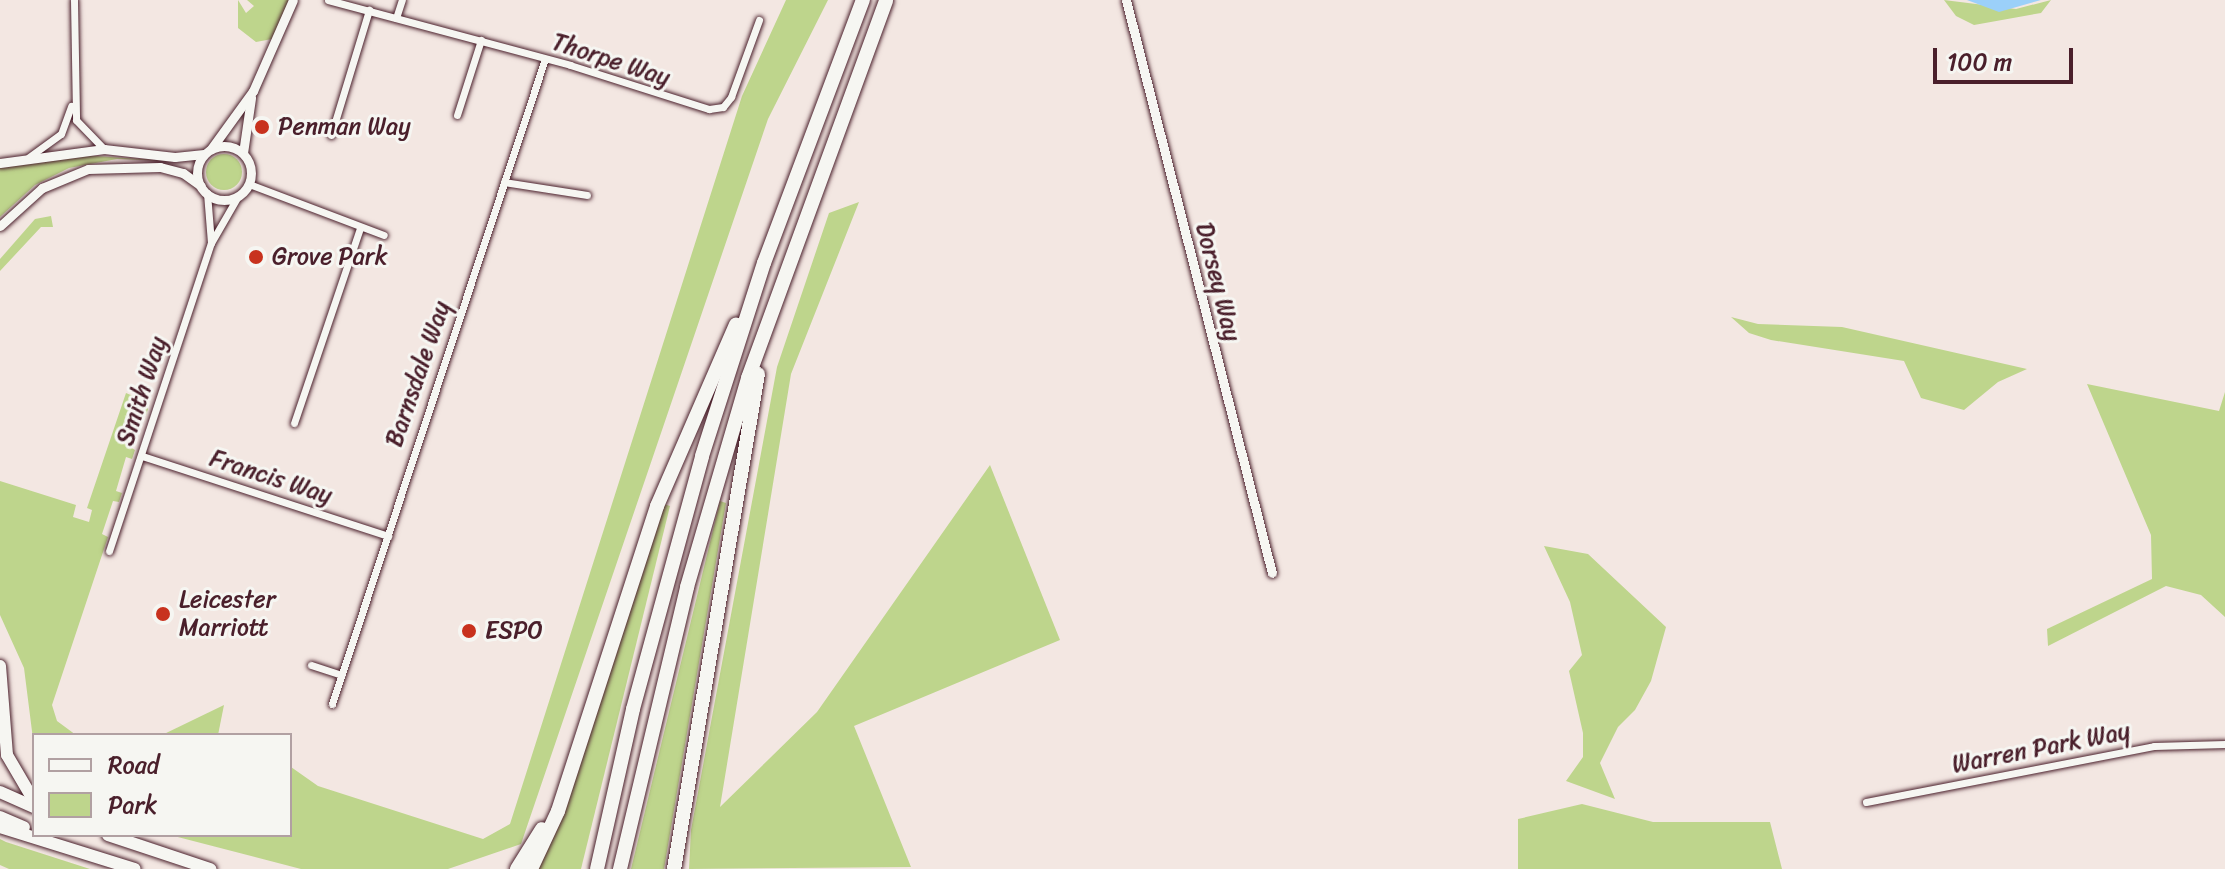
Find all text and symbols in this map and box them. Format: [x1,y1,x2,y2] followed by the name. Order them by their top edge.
[548,27,674,93] street label: Thorpe Way
[1937,32,2077,82] scale bar
[1947,41,2012,83] text: 100 m
[278,113,411,141] place label: Penman Way
[253,118,271,136] marker: Penman Way
[1189,220,1247,344] street label: Dorsey Way
[272,243,388,271] place label: Grove Park
[247,248,265,266] marker: Grove Park
[380,297,456,451] street label: Barnsdale Way
[111,333,173,449] street label: Smith Way
[206,444,336,510] street label: Francis Way
[179,586,275,642] place label: Leicester Marriott
[154,605,172,623] marker: Leicester Marriott
[485,617,543,645] place label: ESPO
[460,622,478,640] marker: ESPO
[1950,717,2132,779] street label: Warren Park Way
[32,733,292,837] legend
[108,744,159,786] text: Road
[108,784,157,826] text: Park

